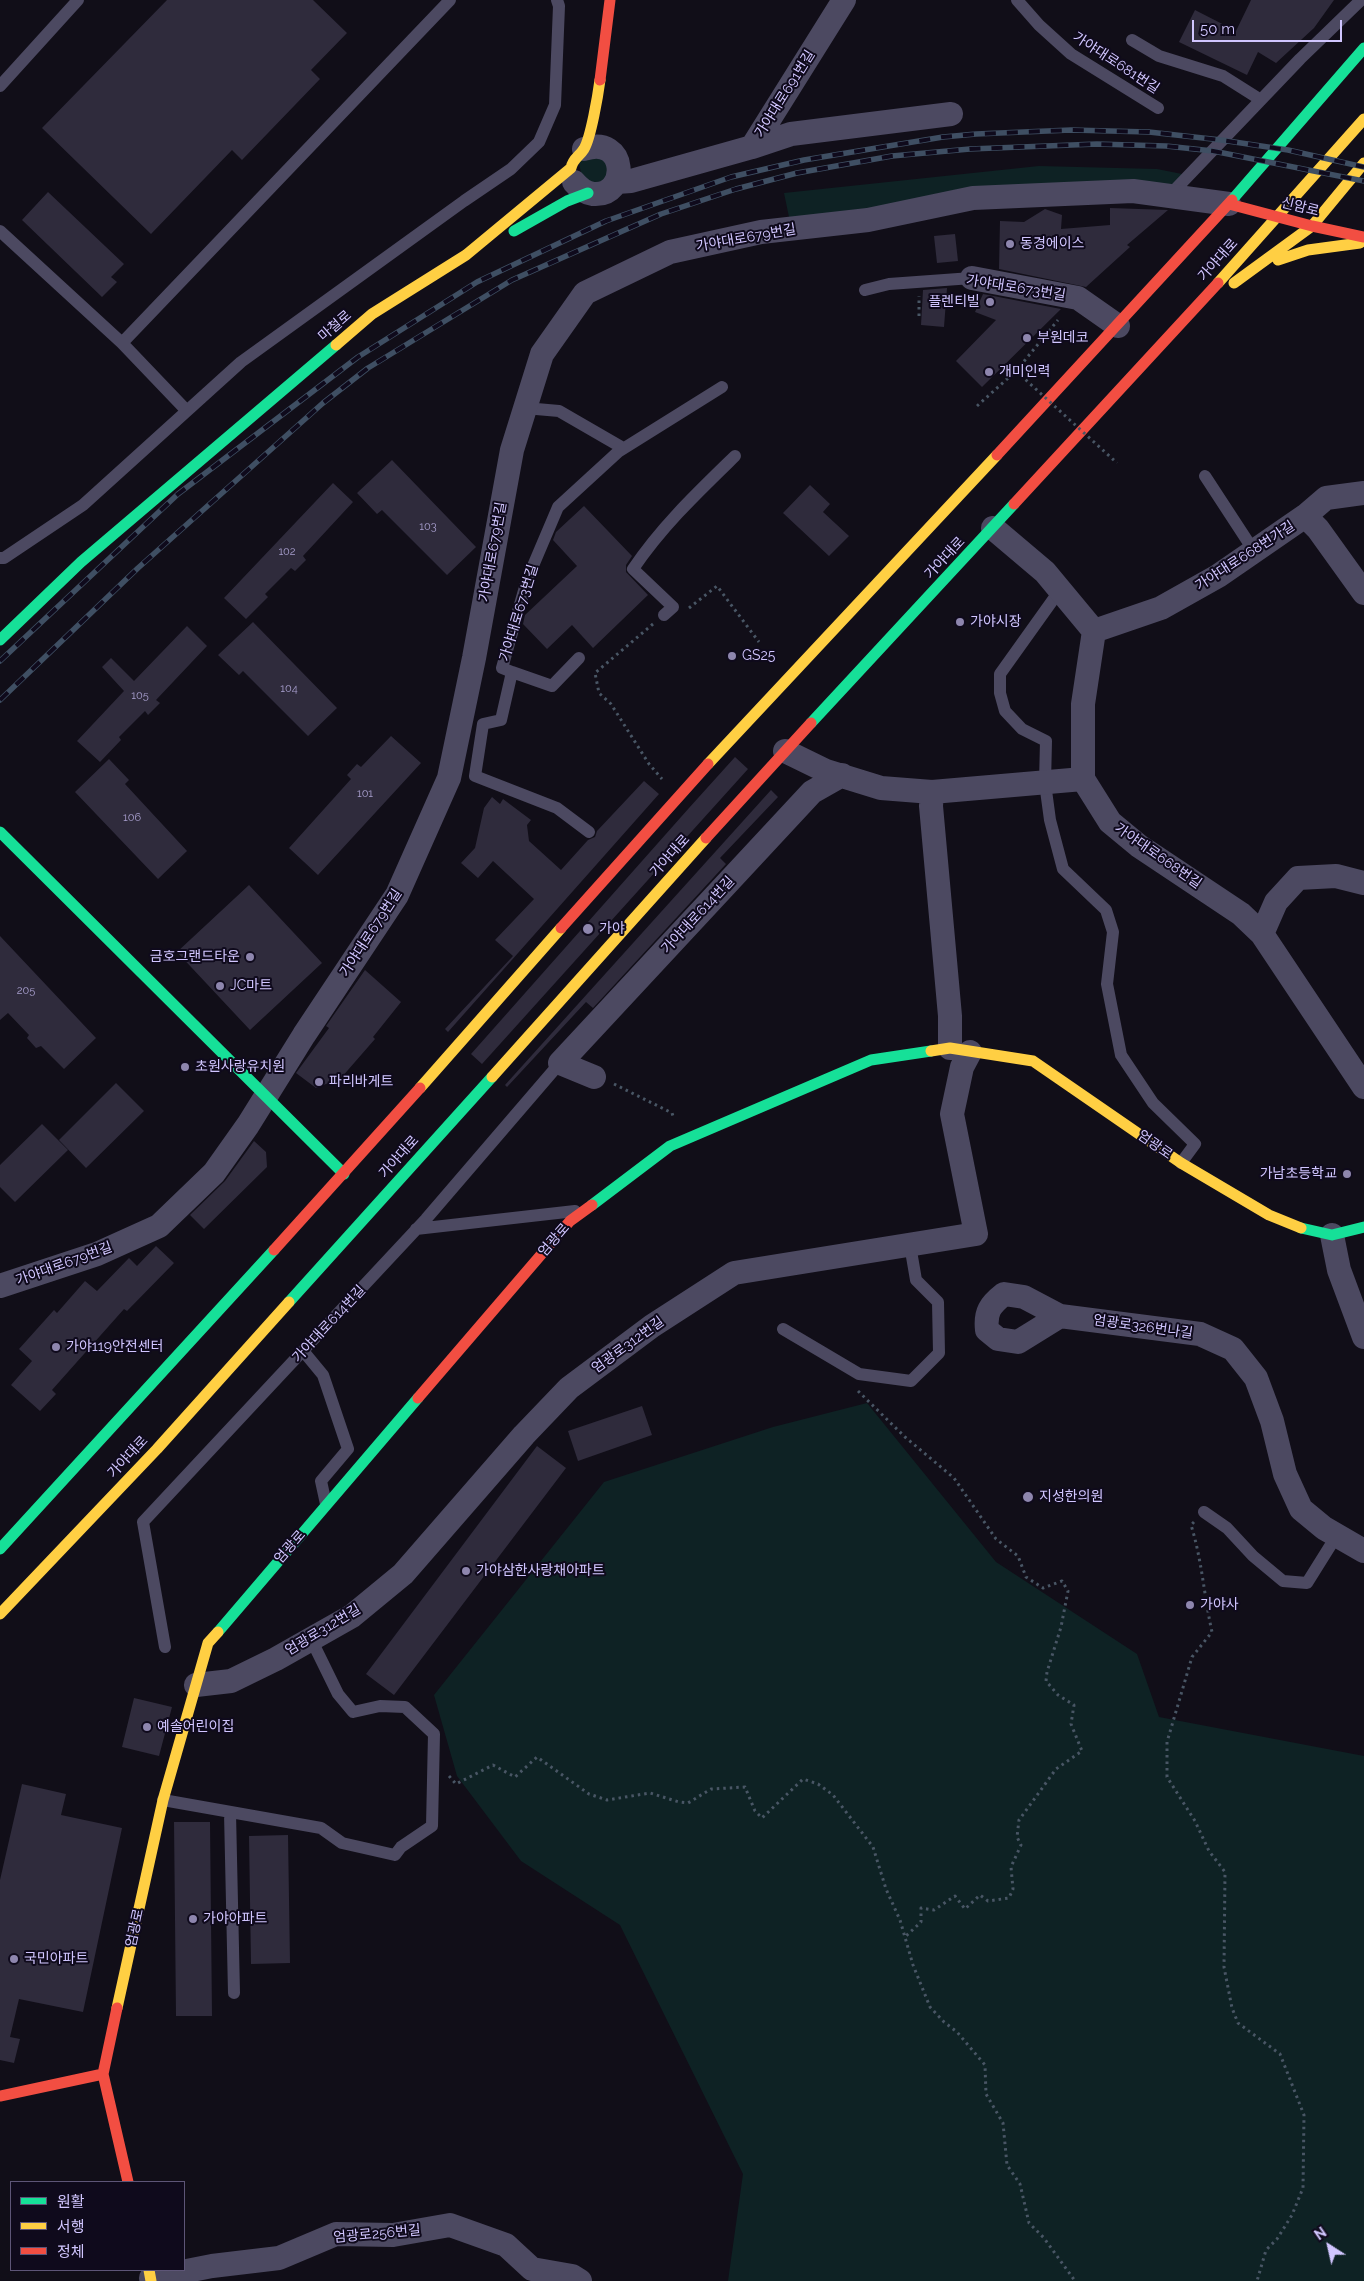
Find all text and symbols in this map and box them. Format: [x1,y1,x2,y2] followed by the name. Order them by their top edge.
[1194,10,1344,42] scale bar
[1200,20,1235,38] text: 50 m
[1069,29,1163,97] street label: 가야대로681번길
[751,47,819,141] street label: 가야대로691번길
[1279,194,1321,220] street label: 신암로
[695,221,797,255] street label: 가야대로679번길
[1195,235,1241,285] street label: 가야대로
[1020,236,1084,252] place label: 동경에이스
[1004,238,1016,250] marker: 동경에이스
[965,272,1067,304] street label: 가야대로673번길
[928,294,980,310] place label: 플렌티빌
[984,296,996,308] marker: 플렌티빌
[315,307,355,345] street label: 마철로
[1037,330,1089,346] place label: 부원데코
[1021,332,1033,344] marker: 부원데코
[999,364,1051,380] place label: 개미인력
[983,366,995,378] marker: 개미인력
[476,501,510,603] street label: 가야대로679번길
[1192,518,1298,594] street label: 가야대로668번가길
[419,520,437,534] house number: 103
[921,533,969,583] street label: 가야대로
[278,545,296,559] house number: 102
[496,562,542,664] street label: 가야대로673번길
[970,614,1022,630] place label: 가야시장
[954,616,966,628] marker: 가야시장
[742,648,775,664] place label: GS25
[726,650,738,662] marker: GS25
[280,682,298,696] house number: 104
[131,689,149,703] house number: 105
[357,787,373,801] house number: 101
[123,811,141,825] house number: 106
[1111,820,1205,892] street label: 가야대로668번길
[647,831,693,881] street label: 가야대로
[658,873,738,957] street label: 가야대로614번길
[336,886,406,980] street label: 가야대로679번길
[599,921,625,937] place label: 가야
[581,922,595,936] marker: 가야
[150,949,240,965] place label: 금호그랜드타운
[244,951,256,963] marker: 금호그랜드타운
[230,978,272,994] place label: JC마트
[214,980,226,992] marker: JC마트
[17,984,35,998] house number: 205
[195,1059,285,1075] place label: 초원사랑유치원
[179,1061,191,1073] marker: 초원사랑유치원
[329,1074,393,1090] place label: 파리바게트
[313,1076,325,1088] marker: 파리바게트
[1134,1127,1176,1163] street label: 엄광로
[376,1132,422,1182] street label: 가야대로
[1260,1166,1337,1182] place label: 가남초등학교
[1341,1168,1353,1180] marker: 가남초등학교
[535,1220,573,1260] street label: 엄광로
[13,1239,115,1289] street label: 가야대로679번길
[289,1282,369,1366] street label: 가야대로614번길
[1092,1312,1194,1342] street label: 엄광로326번나길
[589,1313,667,1377] street label: 엄광로312번길
[66,1339,163,1355] place label: 가야119안전센터
[50,1341,62,1353] marker: 가야119안전센터
[104,1432,152,1482] street label: 가야대로
[1039,1489,1103,1505] place label: 지성한의원
[1021,1490,1035,1504] marker: 지성한의원
[271,1527,309,1567] street label: 엄광로
[476,1563,605,1579] place label: 가야삼한사랑채아파트
[460,1565,472,1577] marker: 가야삼한사랑채아파트
[1200,1597,1239,1613] place label: 가야사
[1184,1599,1196,1611] marker: 가야사
[282,1601,364,1659] street label: 엄광로312번길
[157,1719,234,1735] place label: 예솔어린이집
[141,1721,153,1733] marker: 예솔어린이집
[123,1907,147,1949] street label: 엄광로
[203,1911,267,1927] place label: 가야아파트
[187,1913,199,1925] marker: 가야아파트
[24,1951,88,1967] place label: 국민아파트
[8,1953,20,1965] marker: 국민아파트
[10,2181,185,2271] legend
[57,2193,85,2211] text: 원활
[57,2218,85,2236] text: 서행
[1304,2221,1354,2271] north arrow
[333,2222,421,2246] street label: 엄광로256번길
[1311,2224,1329,2243] text: N
[57,2243,85,2261] text: 정체

